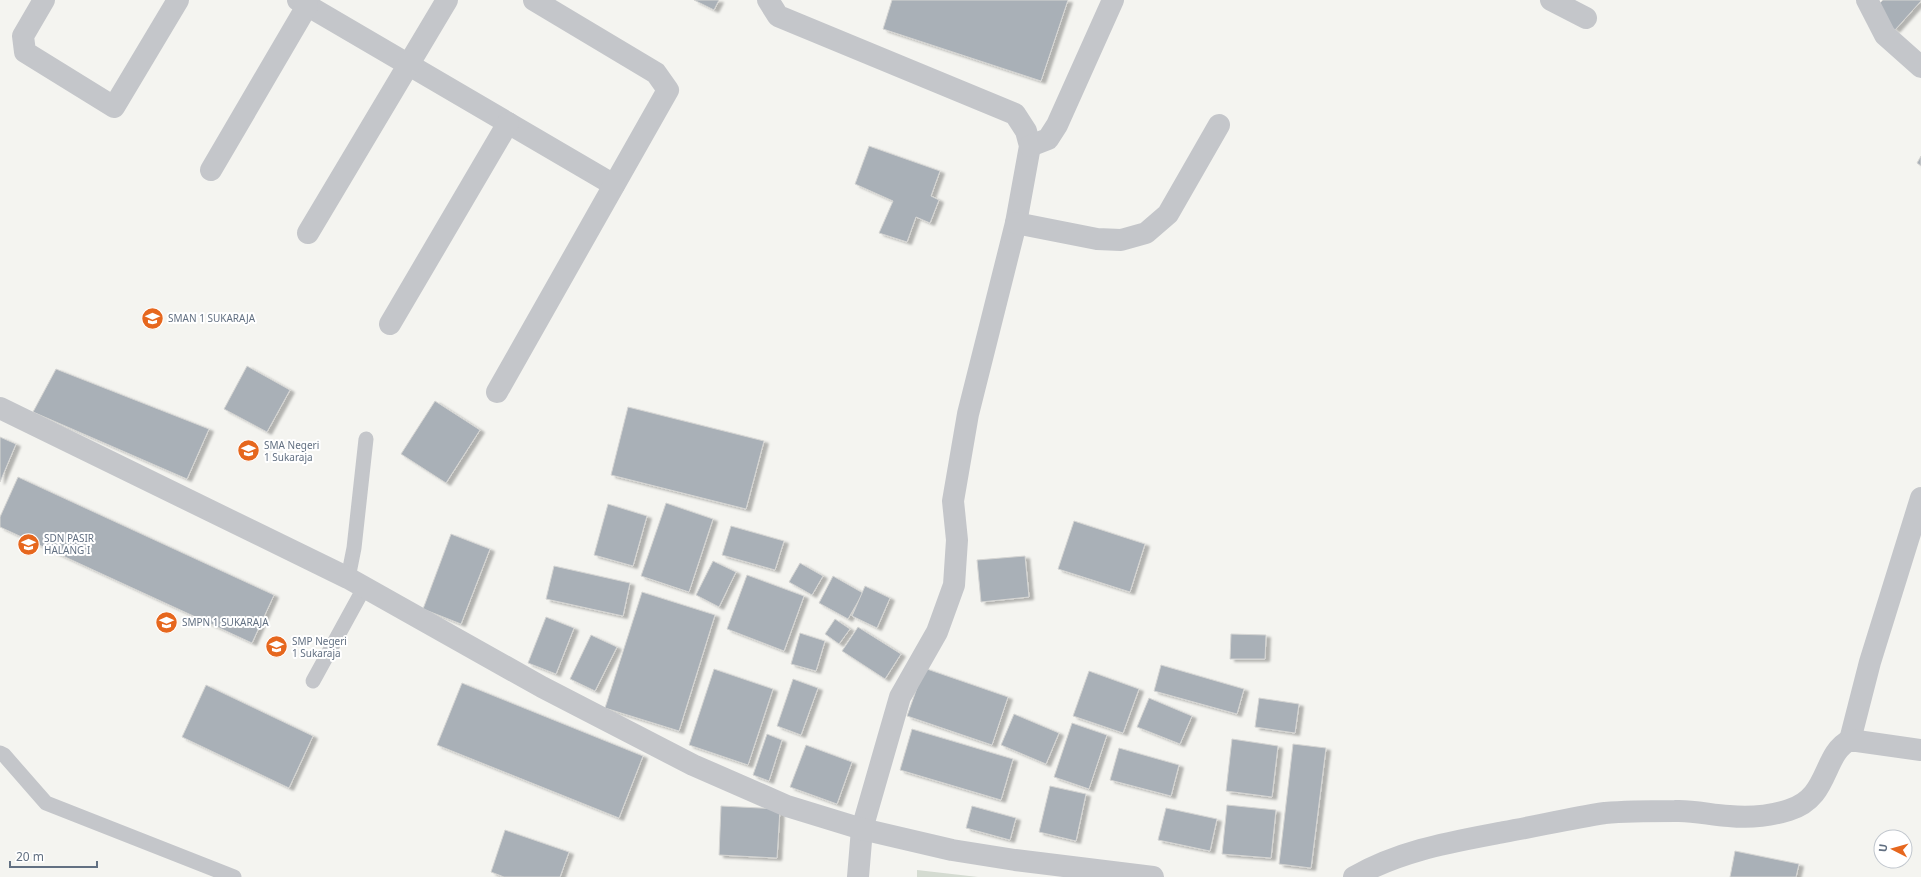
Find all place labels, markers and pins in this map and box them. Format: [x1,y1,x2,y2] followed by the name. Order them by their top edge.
[140,305,166,331] school or university icon: SMAN 1 SUKARAJA
[168,311,256,325] place label: SMAN 1 SUKARAJA
[235,438,261,464] school or university icon: SMA Negeri 1 Sukaraja
[264,438,319,464] place label: SMA Negeri 1 Sukaraja
[16,531,42,557] school or university icon: SDN PASIR HALANG I
[44,531,95,557] place label: SDN PASIR HALANG I
[153,609,179,635] school or university icon: SMPN 1 SUKARAJA
[182,615,269,629] place label: SMPN 1 SUKARAJA
[263,634,289,660] school or university icon: SMP Negeri 1 Sukaraja
[292,634,347,660] place label: SMP Negeri 1 Sukaraja

